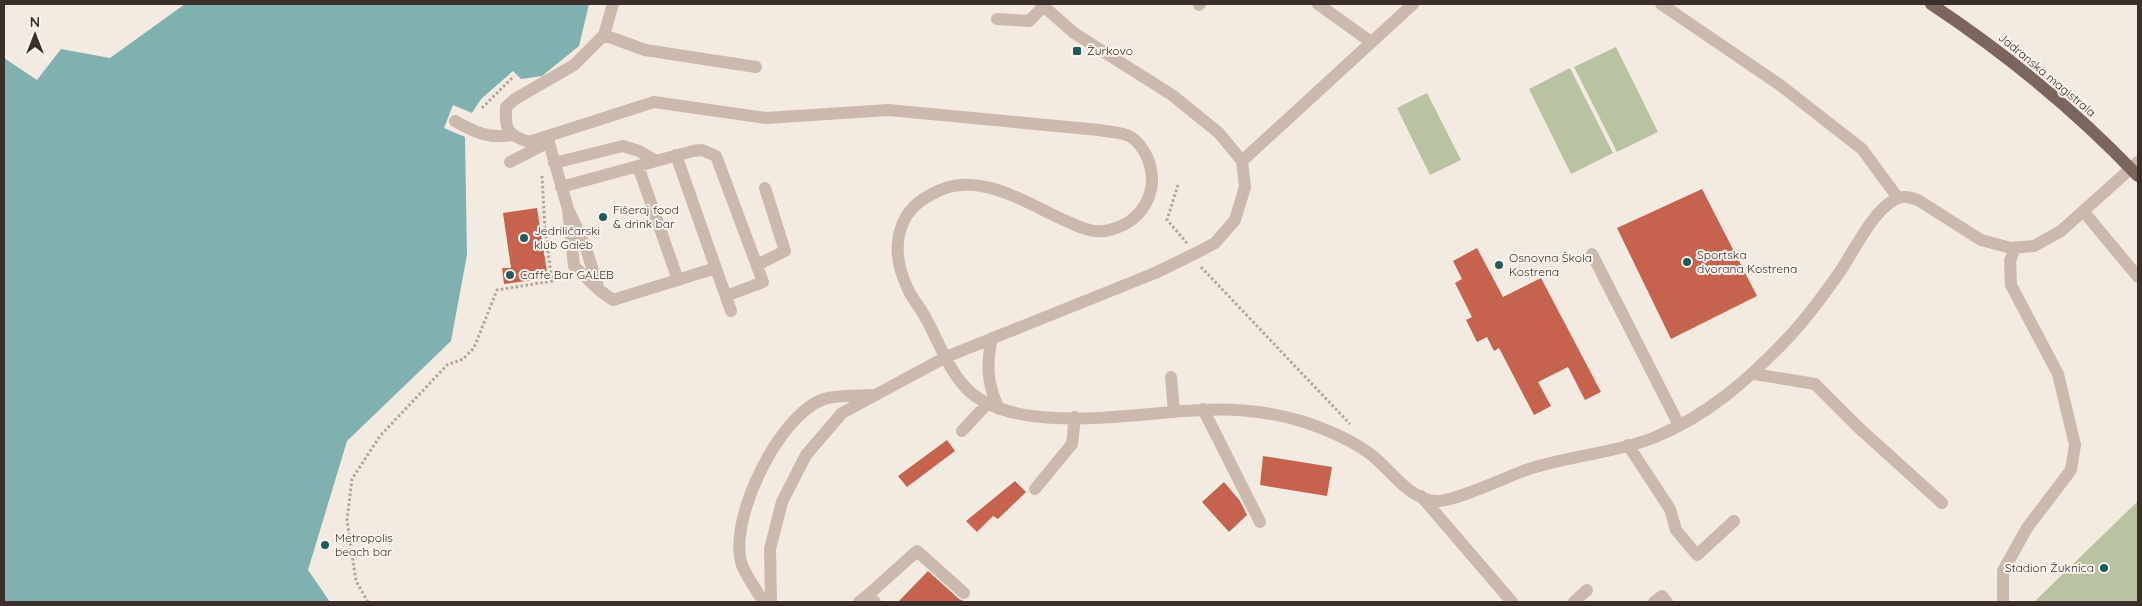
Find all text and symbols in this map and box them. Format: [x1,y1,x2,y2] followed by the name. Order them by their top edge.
[10,10,60,60] north arrow
[30,13,40,31] text: N
[1996,30,2099,120] street label: Jadranska magistrala
[1087,43,1133,58] place label: Žurkovo
[1071,45,1083,57] marker: Žurkovo
[613,202,679,231] place label: Fišeraj food & drink bar
[597,211,609,223] marker: Fišeraj food & drink bar
[534,223,600,252] place label: Jedriličarski klub Galeb
[518,232,530,244] marker: Jedriličarski klub Galeb
[1697,247,1797,276] place label: Sportska dvorana Kostrena
[1509,250,1592,279] place label: Osnovna Škola Kostrena
[1681,256,1693,268] marker: Sportska dvorana Kostrena
[1493,259,1505,271] marker: Osnovna Škola Kostrena
[520,267,614,282] place label: Caffe Bar GALEB
[504,269,516,281] marker: Caffe Bar GALEB
[335,530,393,559] place label: Metropolis beach bar
[319,539,331,551] marker: Metropolis beach bar
[2005,560,2094,575] place label: Stadion Žuknica
[2098,562,2110,574] marker: Stadion Žuknica

